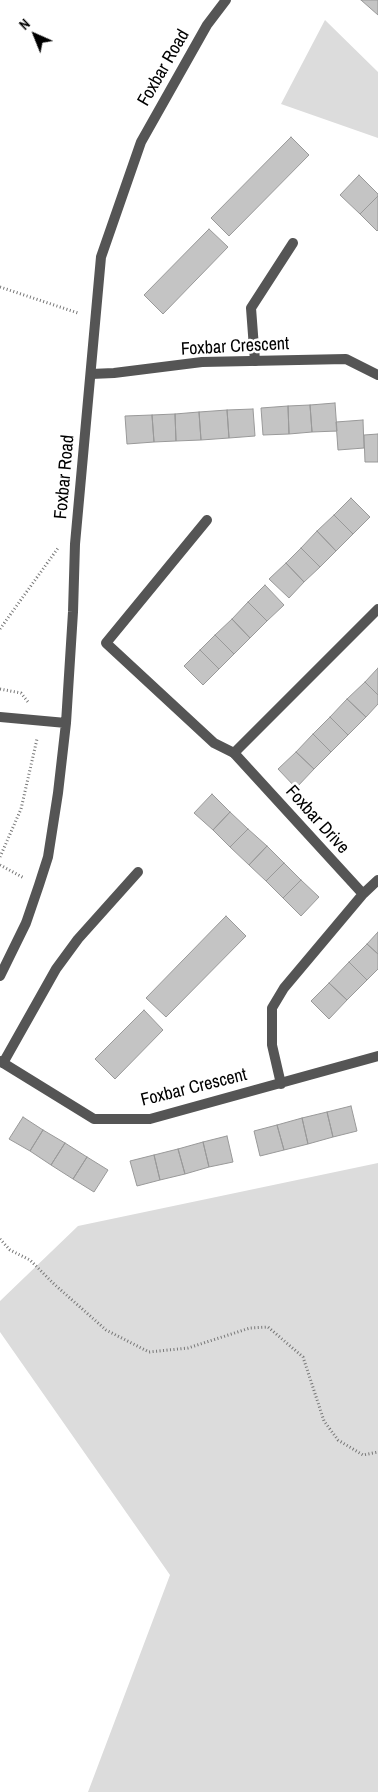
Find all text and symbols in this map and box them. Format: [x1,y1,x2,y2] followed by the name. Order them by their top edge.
[10,10,60,60] north arrow
[15,15,34,34] text: N
[133,26,195,110] street label: Foxbar Road
[180,333,290,361] street label: Foxbar Crescent
[51,434,79,520] street label: Foxbar Road
[281,781,353,859] street label: Foxbar Drive
[139,1064,249,1112] street label: Foxbar Crescent

